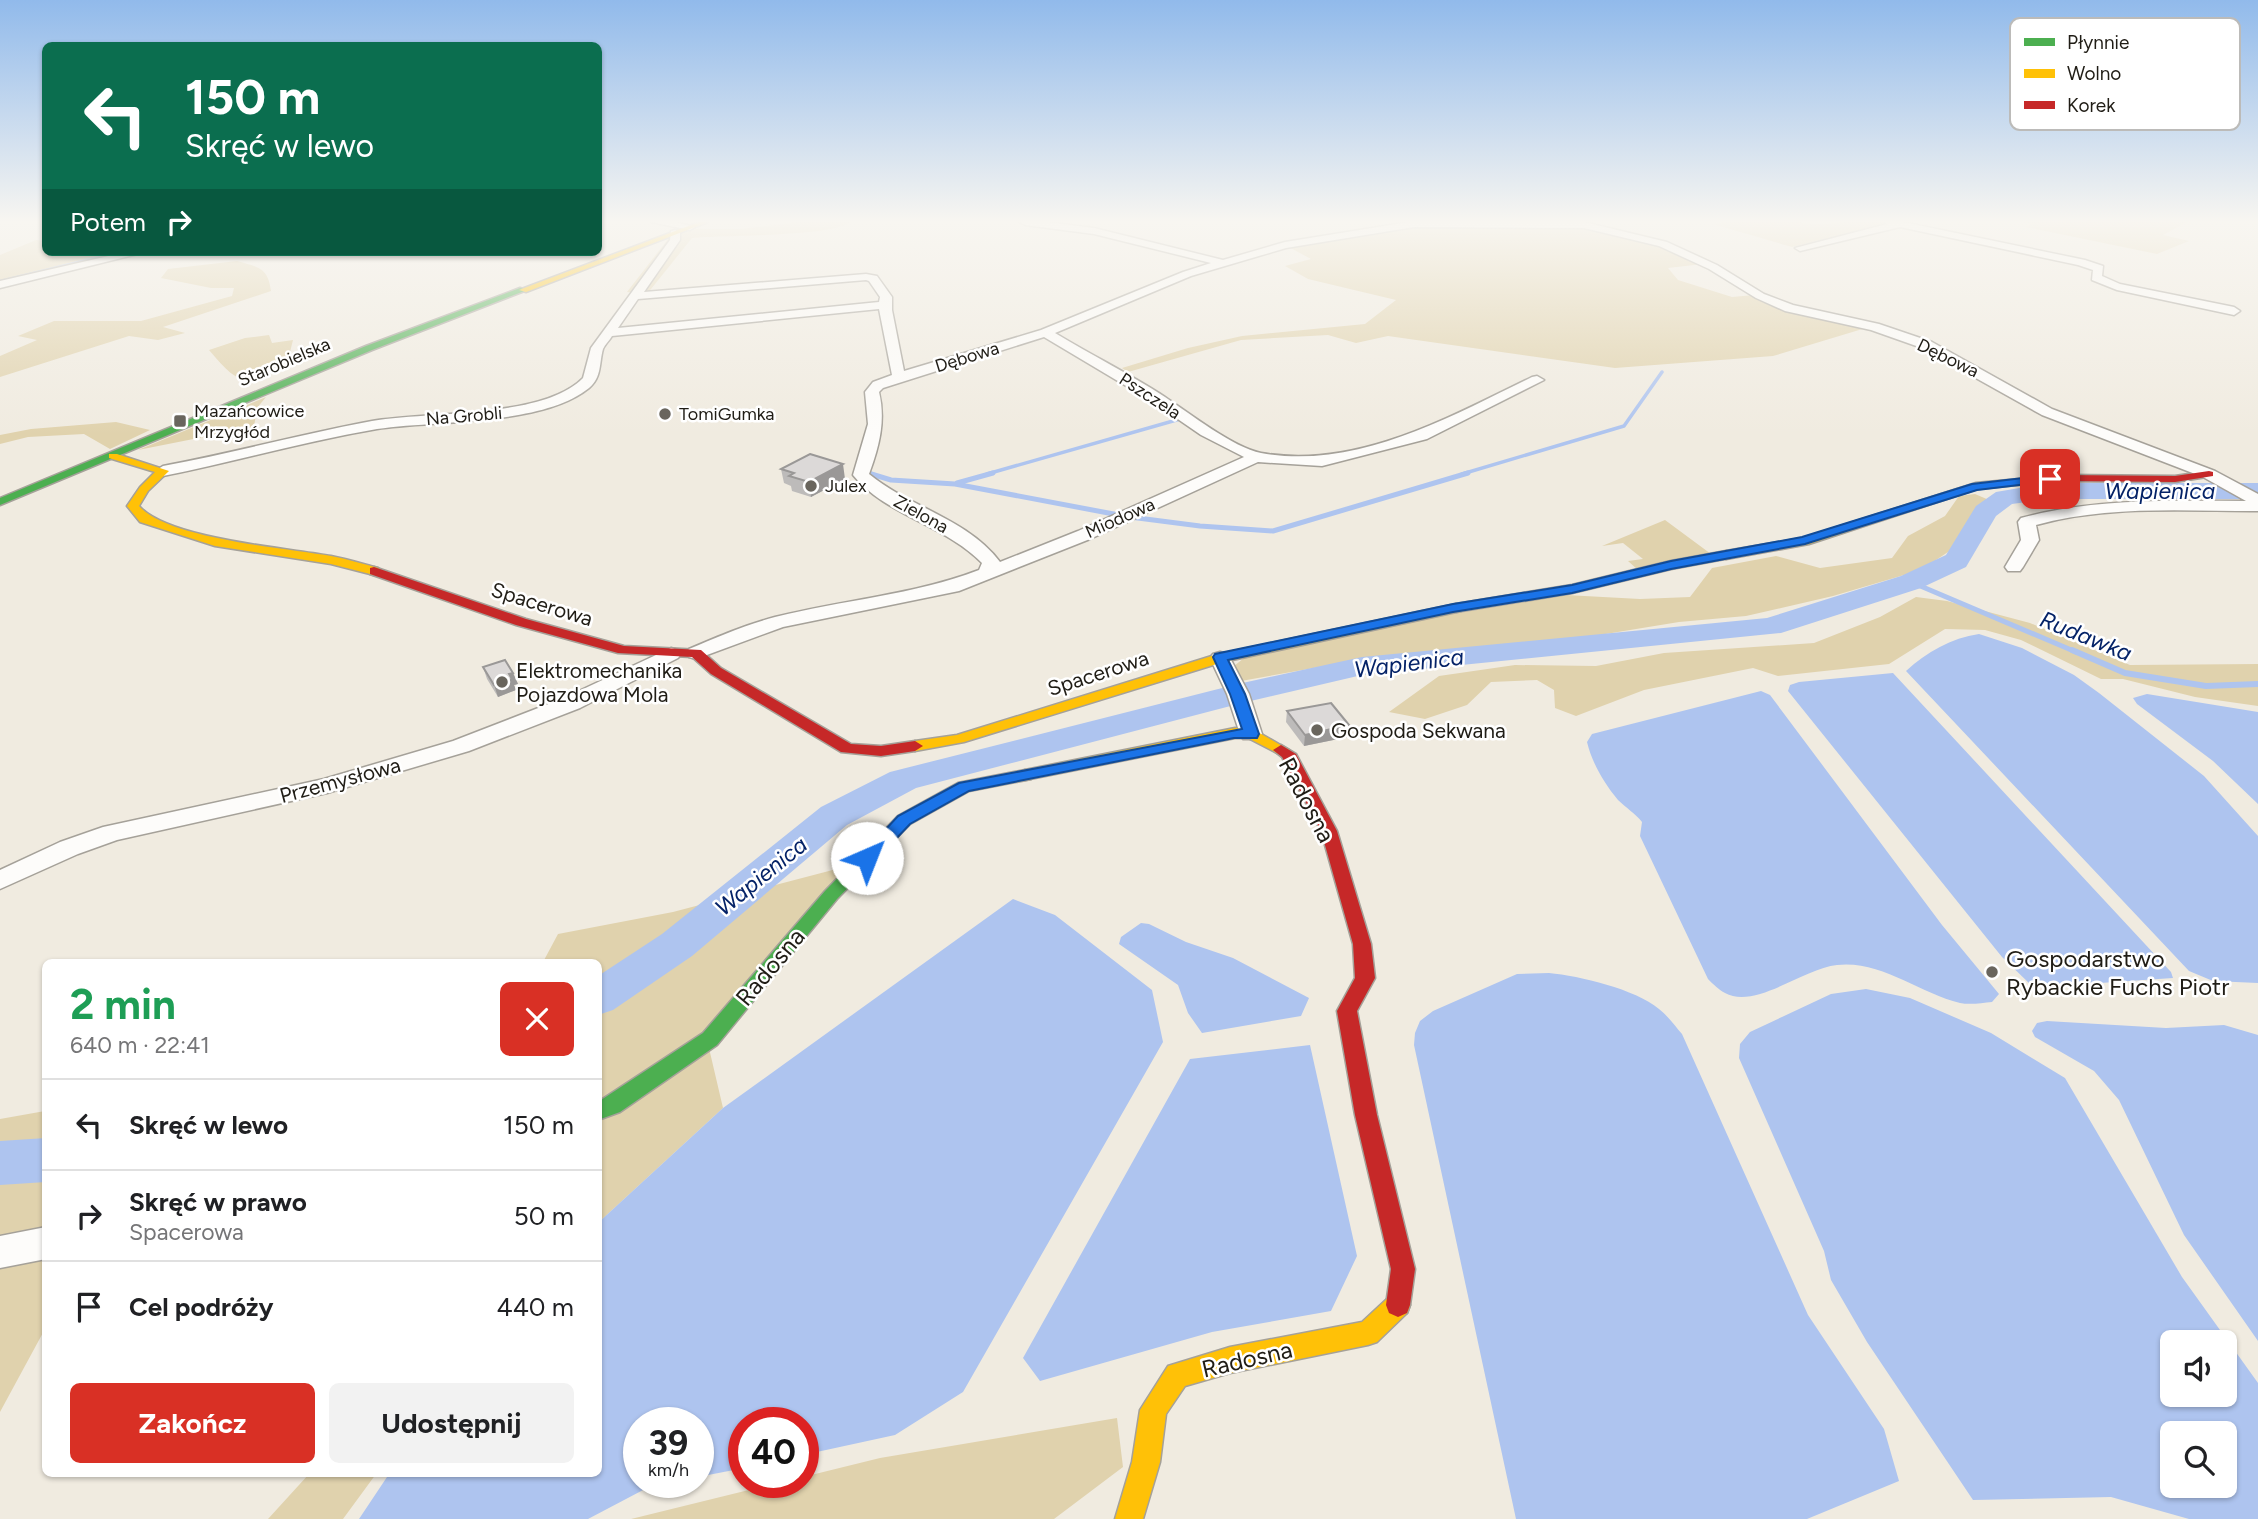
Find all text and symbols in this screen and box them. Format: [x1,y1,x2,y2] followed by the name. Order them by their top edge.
[2010,18,2240,130] legend
[2067,31,2129,54] text: Płynnie
[2067,62,2121,85] text: Wolno
[185,67,320,126] text: 150 m
[70,70,161,161] icon: left
[2067,94,2116,117] text: Korek
[185,127,374,165] text: Skręć w lewo
[160,203,198,241] icon: right
[70,206,146,238] text: Potem
[235,333,333,391] street label: Starobielska
[1913,334,1983,382] street label: Dębowa
[932,337,1002,377] street label: Dębowa
[1115,368,1185,424] street label: Pszczela
[194,400,304,443] place label: Mazańcowice Mrzygłód
[425,402,503,430] street label: Na Grobli
[679,403,775,425] place label: TomiGumka
[657,406,673,422] marker: TomiGumka
[172,413,188,429] marker: Mazańcowice Mrzygłód
[2020,449,2080,509] pin
[2031,460,2069,498] icon: arrive
[825,475,867,497] place label: Julex
[2105,477,2215,505] water label: Wapienica
[803,478,819,494] marker: Julex
[890,490,952,538] street label: Zielona
[1082,493,1158,543] street label: Miodowa
[488,577,596,631] street label: Spacerowa
[2036,605,2136,667] water label: Rudawka
[1353,642,1465,684] water label: Wapienica
[1044,645,1152,701] street label: Spacerowa
[516,658,682,707] place label: Elektromechanika Pojazdowa Mola
[494,674,510,690] marker: Elektromechanika Pojazdowa Mola
[1331,718,1506,743] place label: Gospoda Sekwana
[1309,722,1325,738] marker: Gospoda Sekwana
[277,752,403,808] street label: Przemysłowa
[1273,753,1341,847] street label: Radosna
[830,821,904,895] position arrow
[709,830,813,922] water label: Wapienica
[729,922,811,1012] street label: Radosna
[2006,944,2229,1001] place label: Gospodarstwo Rybackie Fuchs Piotr
[1984,964,2000,980] marker: Gospodarstwo Rybackie Fuchs Piotr
[70,979,176,1030] text: 2 min
[500,982,574,1056] button: close
[70,1031,210,1059] text: 640 m · 22:41
[70,1106,108,1144] icon: left
[129,1109,288,1141] text: Skręć w lewo
[503,1109,574,1141] text: 150 m
[129,1186,307,1218] text: Skręć w prawo
[70,1197,108,1235] icon: right
[514,1200,574,1232] text: 50 m
[129,1218,244,1246] text: Spacerowa
[70,1288,108,1326] icon: arrive
[129,1291,273,1323] text: Cel podróży
[496,1291,574,1323] text: 440 m
[2160,1330,2237,1498] map controls
[2160,1330,2237,1407] button: sound
[1199,1335,1295,1383] street label: Radosna
[70,1383,315,1463] button: Zakończ
[329,1383,574,1463] button: Udostępnij
[728,1407,819,1498] speed limit sign: 40
[2160,1421,2237,1498] button: search
[649,1422,688,1464] text: 39
[648,1459,689,1481] text: km/h

